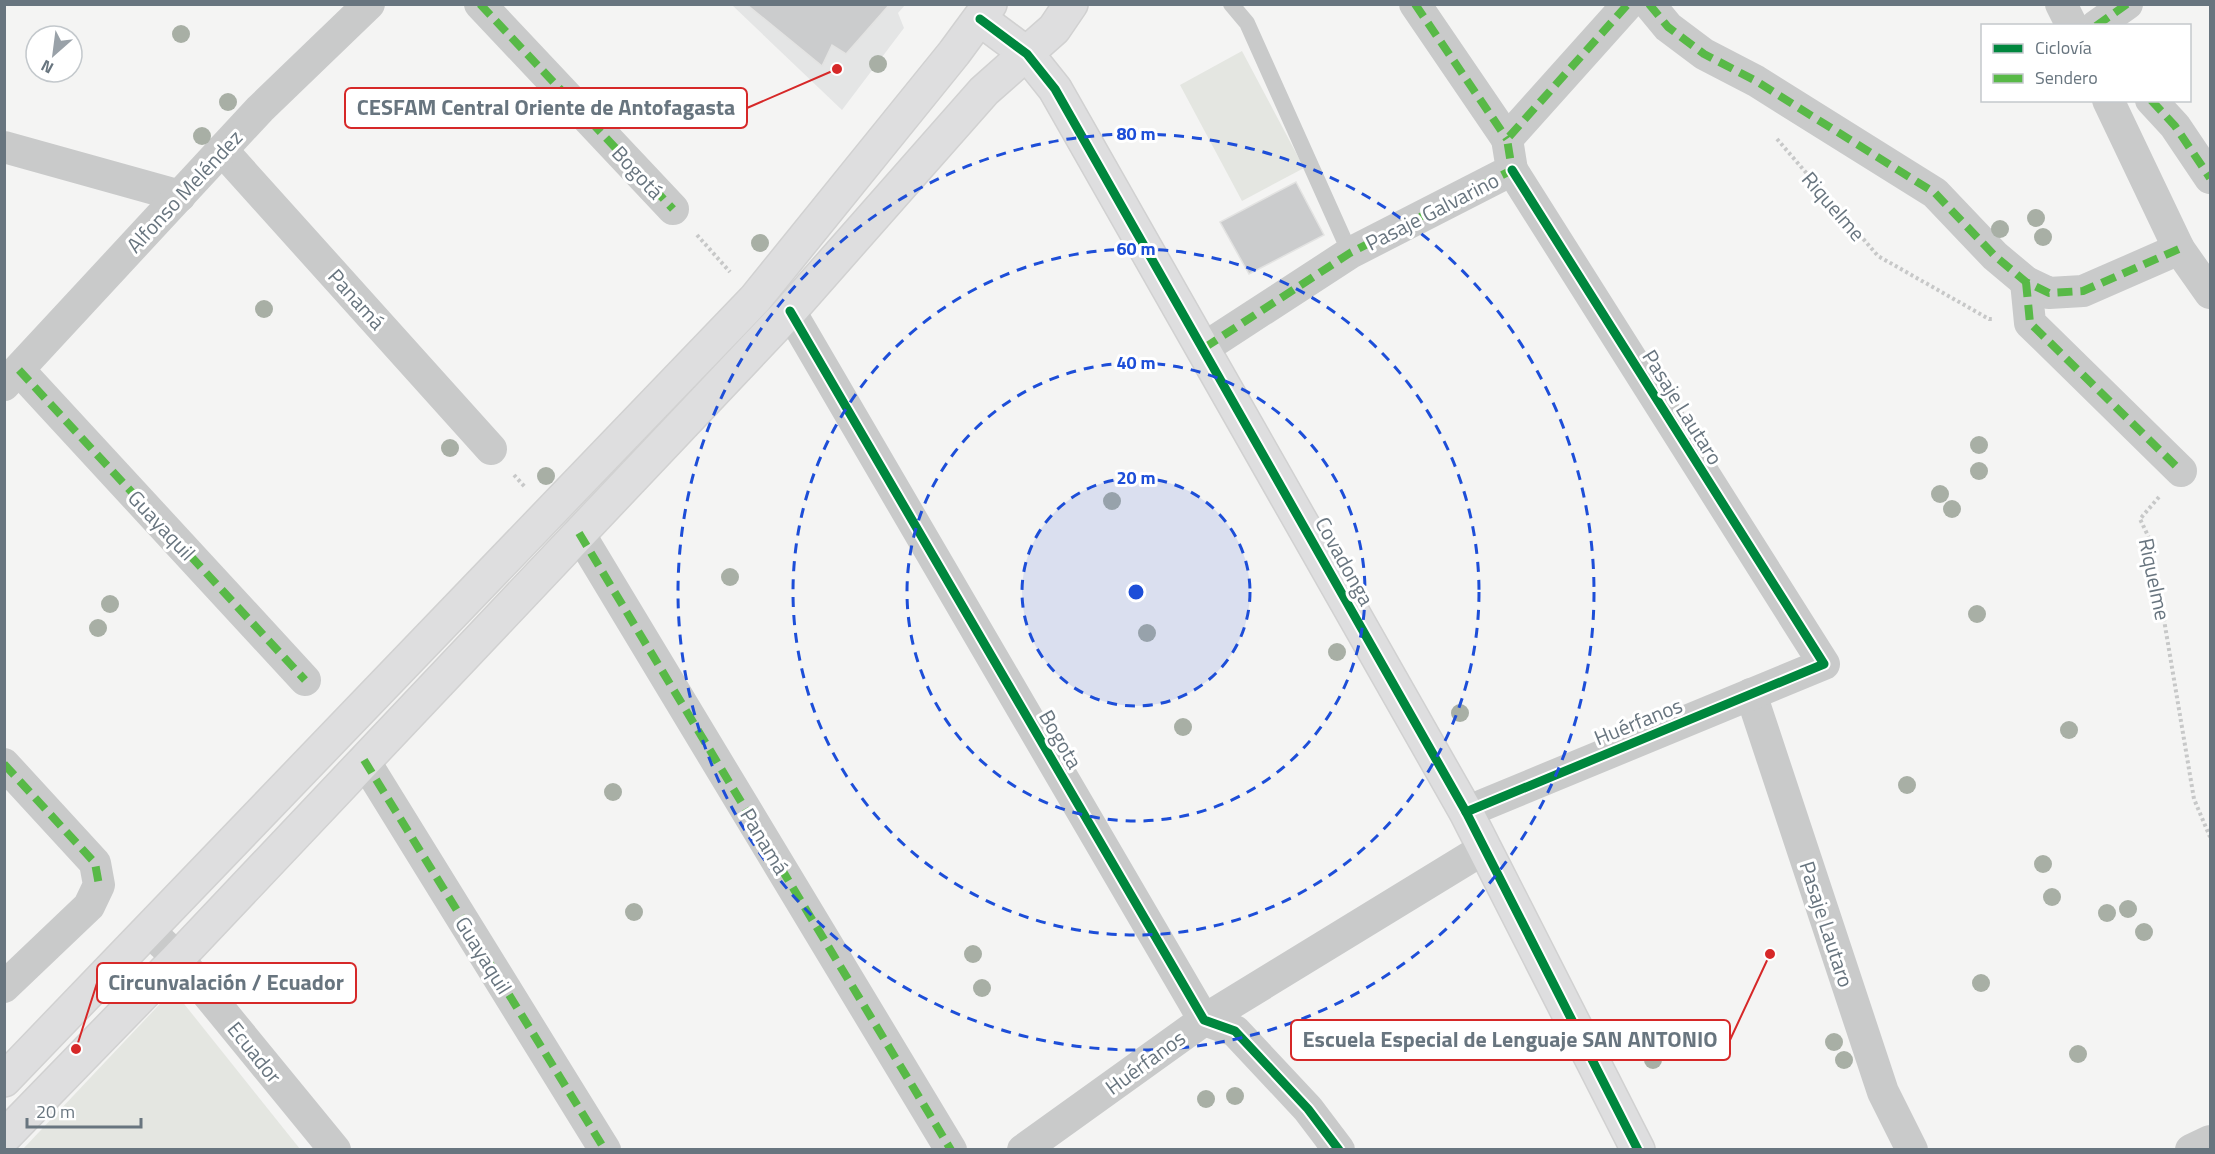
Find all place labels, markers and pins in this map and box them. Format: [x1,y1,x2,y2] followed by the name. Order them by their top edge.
[345,88,747,128] callout: CESFAM Central Oriente de Antofagasta
[1126,582,1146,602] centre of rings
[97,963,356,1003] callout: Circunvalación / Ecuador
[1291,1020,1730,1060] callout: Escuela Especial de Lenguaje SAN ANTONIO

